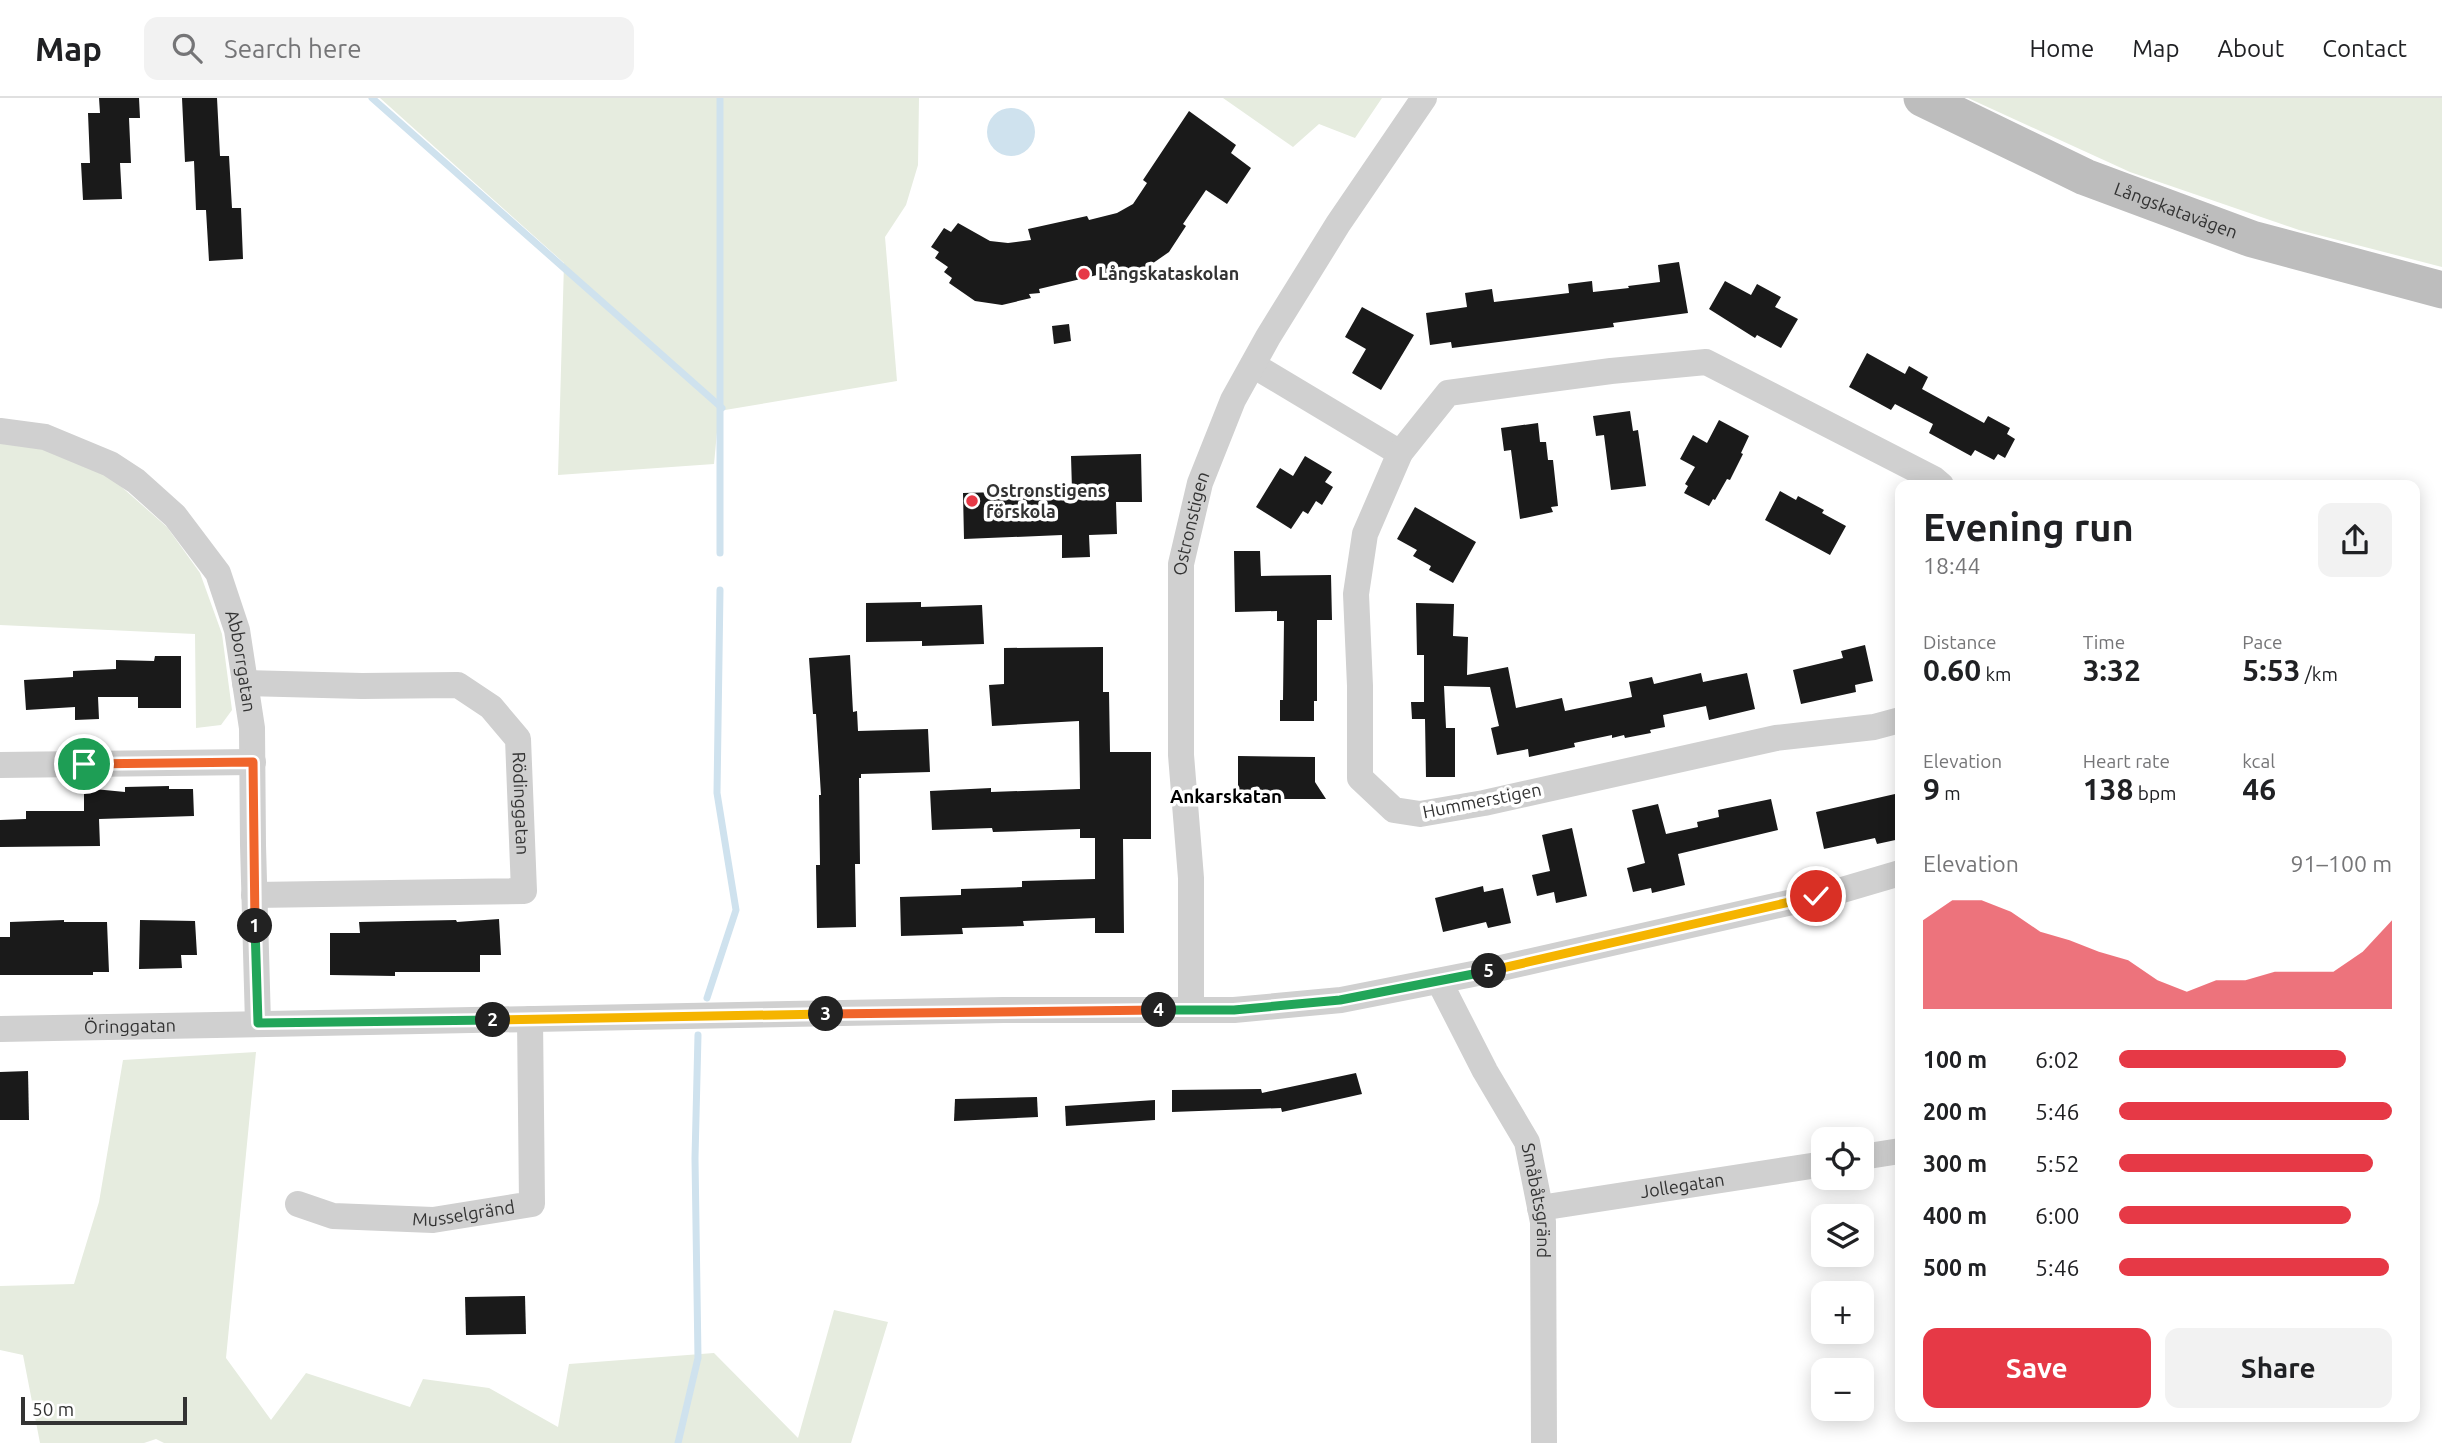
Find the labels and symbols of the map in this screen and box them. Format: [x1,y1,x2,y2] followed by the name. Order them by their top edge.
[2112,178,2241,242] street label: Långskatavägen
[1098,263,1239,283] place label: Långskataskolan
[1076,266,1092,282] marker: Långskataskolan
[1170,468,1213,576] street label: Ostronstigen
[986,480,1106,521] place label: Ostronstigens förskola
[964,493,980,509] marker: Ostronstigens förskola
[222,607,260,713] street label: Abborrgatan
[54,734,114,794] pin
[510,751,534,855] street label: Rödinggatan
[1421,779,1543,821] street label: Hummerstigen
[1170,785,1282,807] district label: Ankarskatan
[1786,866,1846,926] pin
[238,908,272,944] pin: 1
[1472,954,1506,988] pin: 5
[1142,992,1176,1028] pin: 4
[808,996,844,1032] pin: 3
[476,1002,510,1038] pin: 2
[84,1015,176,1036] street label: Öringgatan
[1518,1141,1554,1258] street label: Småbåtsgränd
[1639,1169,1726,1201] street label: Jollegatan
[412,1196,516,1229] street label: Musselgränd
[21,1394,187,1426] scale bar

